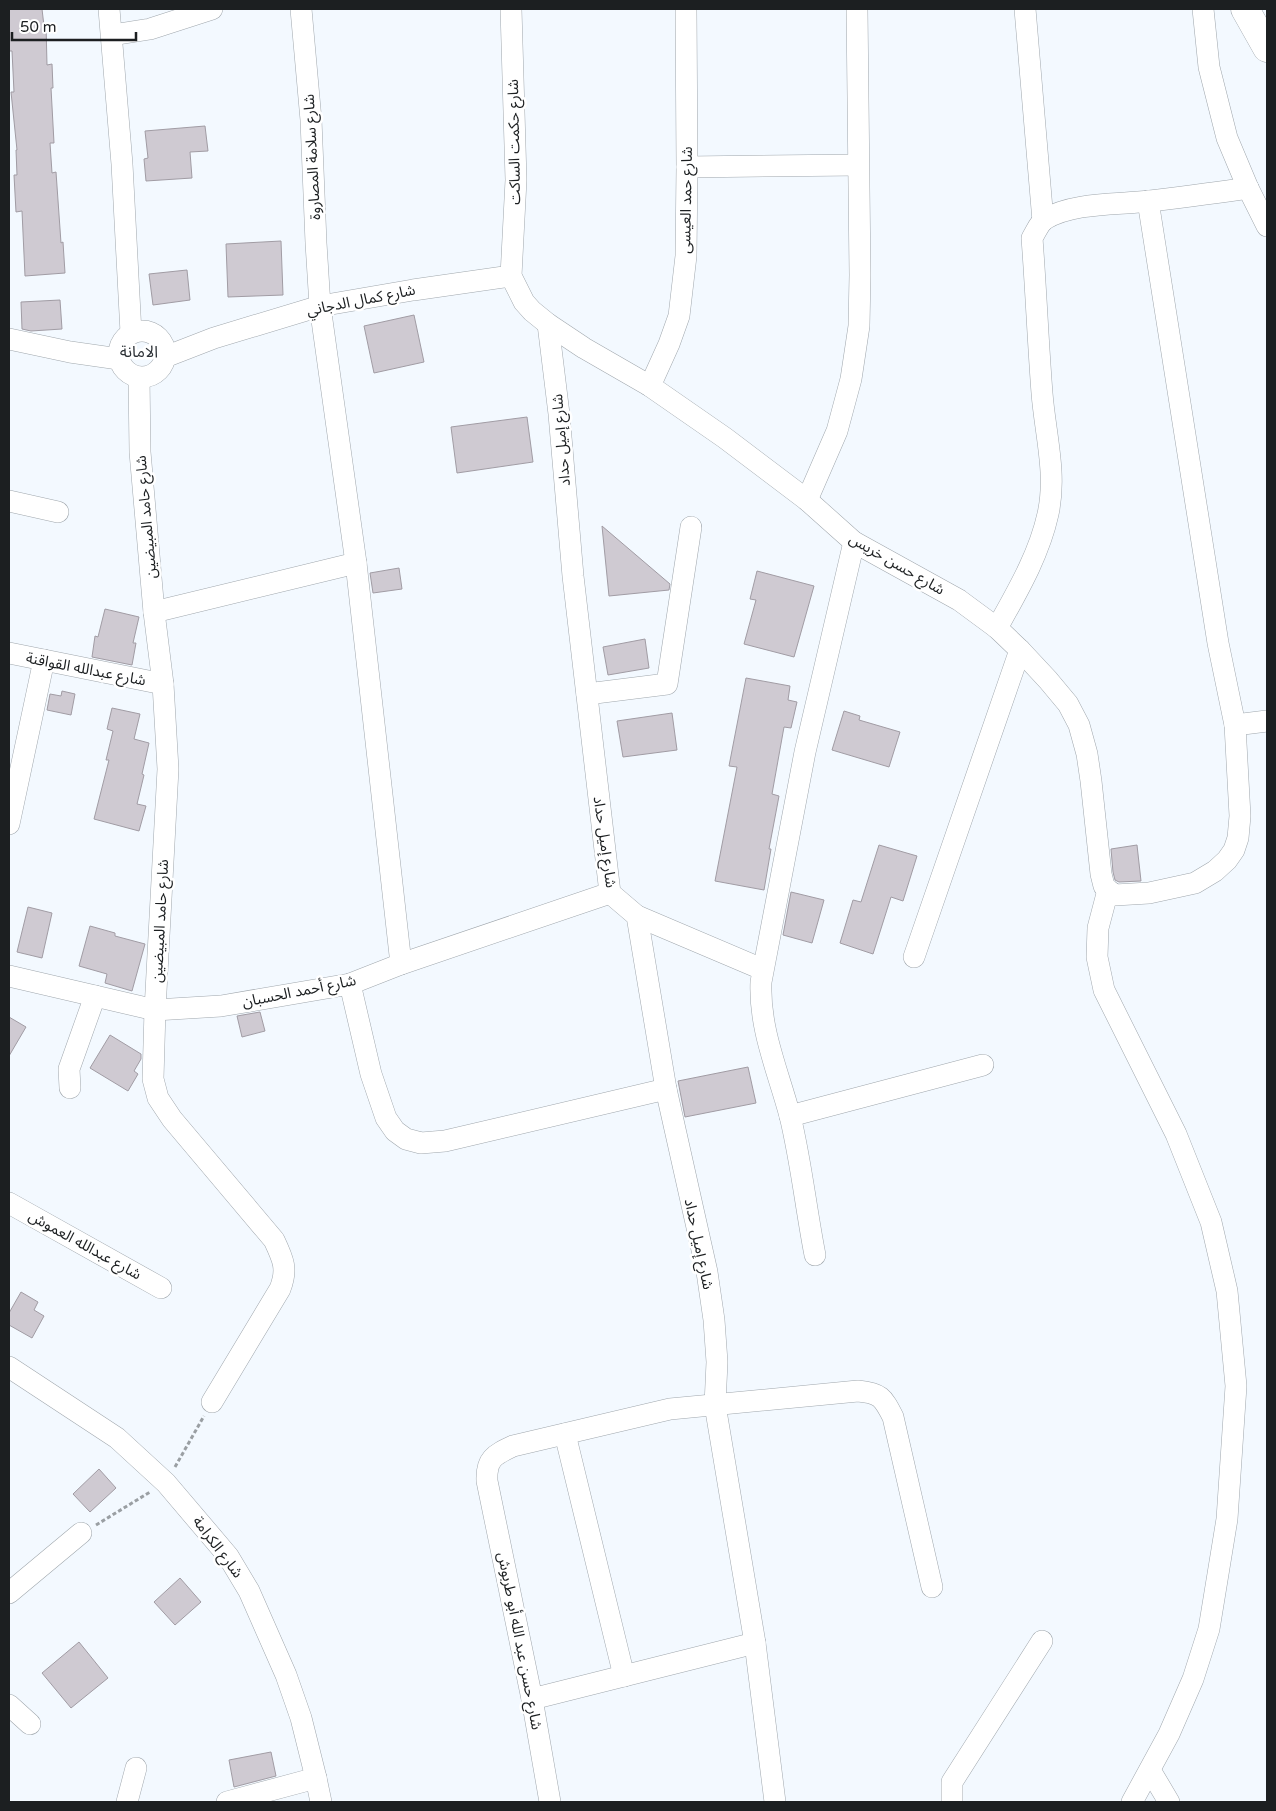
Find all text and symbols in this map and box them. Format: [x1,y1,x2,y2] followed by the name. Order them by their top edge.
[12,10,136,42] scale bar
[20,18,57,36] text: 50 m
[504,79,527,205] street label: شارع حكمت الساكت
[300,93,327,220] street label: شارع سلامة المصاروة
[676,146,699,254] street label: شارع حمد العيسى
[305,281,418,322] street label: شارع كمال الدجاني
[120,342,158,362] district label: الامانة
[548,393,577,487] street label: شارع إميل حداد
[132,454,163,579] street label: شارع حامد المبيضين
[844,529,948,601] street label: شارع حسن خريس
[24,649,148,692] street label: شارع عبدالله القواقنة
[587,795,620,890] street label: شارع إميل حداد
[148,859,175,983] street label: شارع حامد المبيضين
[241,971,358,1014] street label: شارع أحمد الحسبان
[678,1197,717,1292] street label: شارع إميل حداد
[24,1207,145,1286] street label: شارع عبدالله العموش
[187,1513,247,1583] street label: شارع الكرامة
[491,1551,546,1732] street label: شارع حسن عبد الله أبو طربوش

